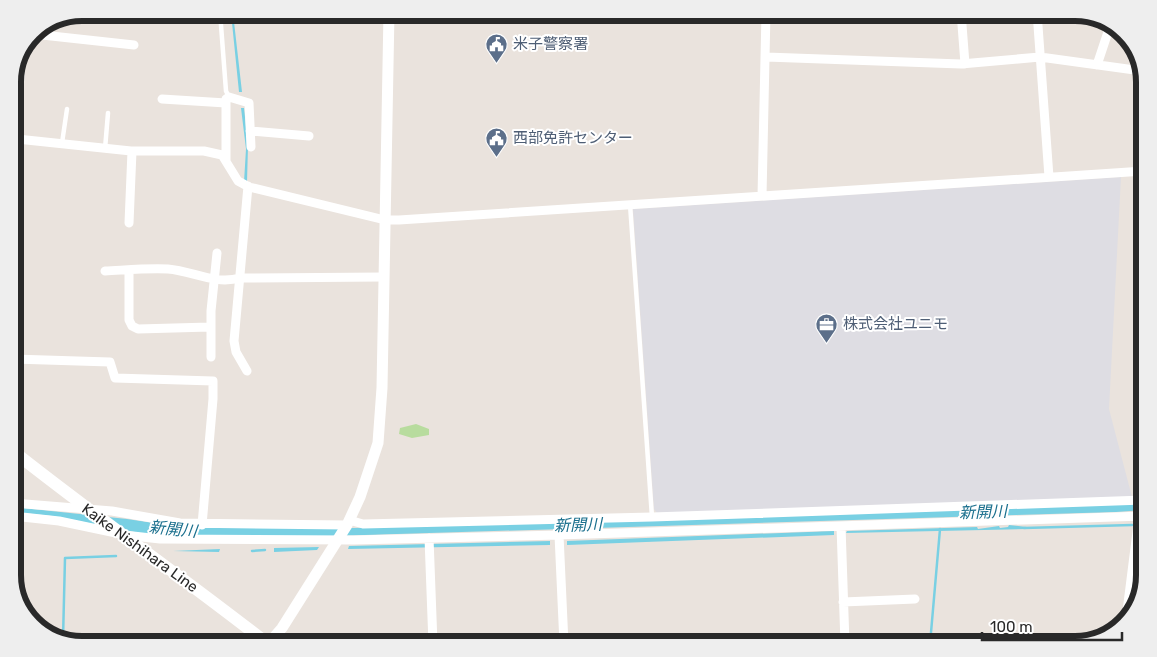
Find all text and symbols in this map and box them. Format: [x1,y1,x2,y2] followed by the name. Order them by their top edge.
[485,32,509,63] public building icon: 米子警察署
[513,35,588,53] place label: 米子警察署
[485,126,509,157] public building icon: 西部免許センター
[513,129,633,147] place label: 西部免許センター
[815,312,839,343] office icon: 株式会社ユニモ
[843,315,948,333] place label: 株式会社ユニモ
[78,500,202,596] street label: Kaike Nishihara Line
[959,502,1009,522] water label: 新開川
[554,515,604,535] water label: 新開川
[148,517,200,541] water label: 新開川
[982,610,1122,642] scale bar
[990,618,1032,636] text: 100 m

